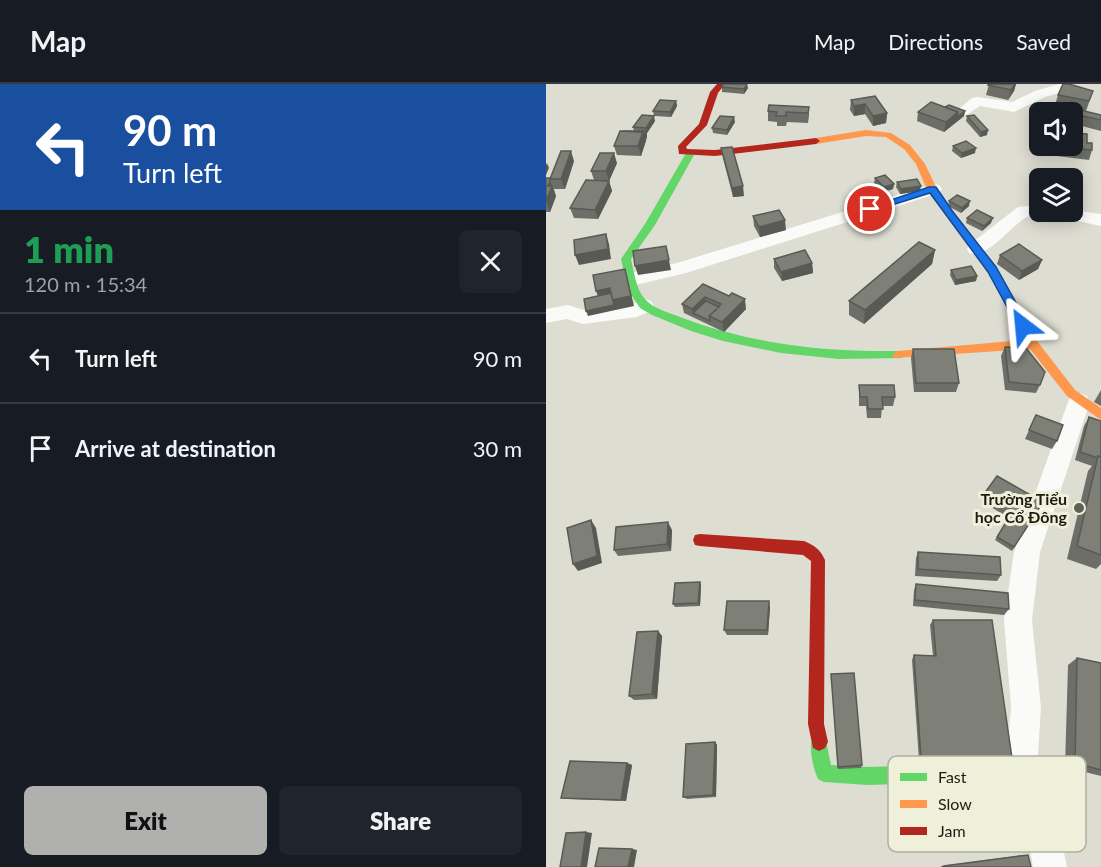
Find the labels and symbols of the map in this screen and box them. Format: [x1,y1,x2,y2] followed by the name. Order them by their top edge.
[844,183,895,234] pin
[991,294,1055,358] position arrow
[975,489,1068,526] place label: Trường Tiểu học Cổ Đông
[1072,501,1086,515] marker: Trường Tiểu học Cổ Đông
[888,756,1086,852] legend
[938,767,967,786] text: Fast
[938,794,972,813] text: Slow
[938,821,966,840] text: Jam

